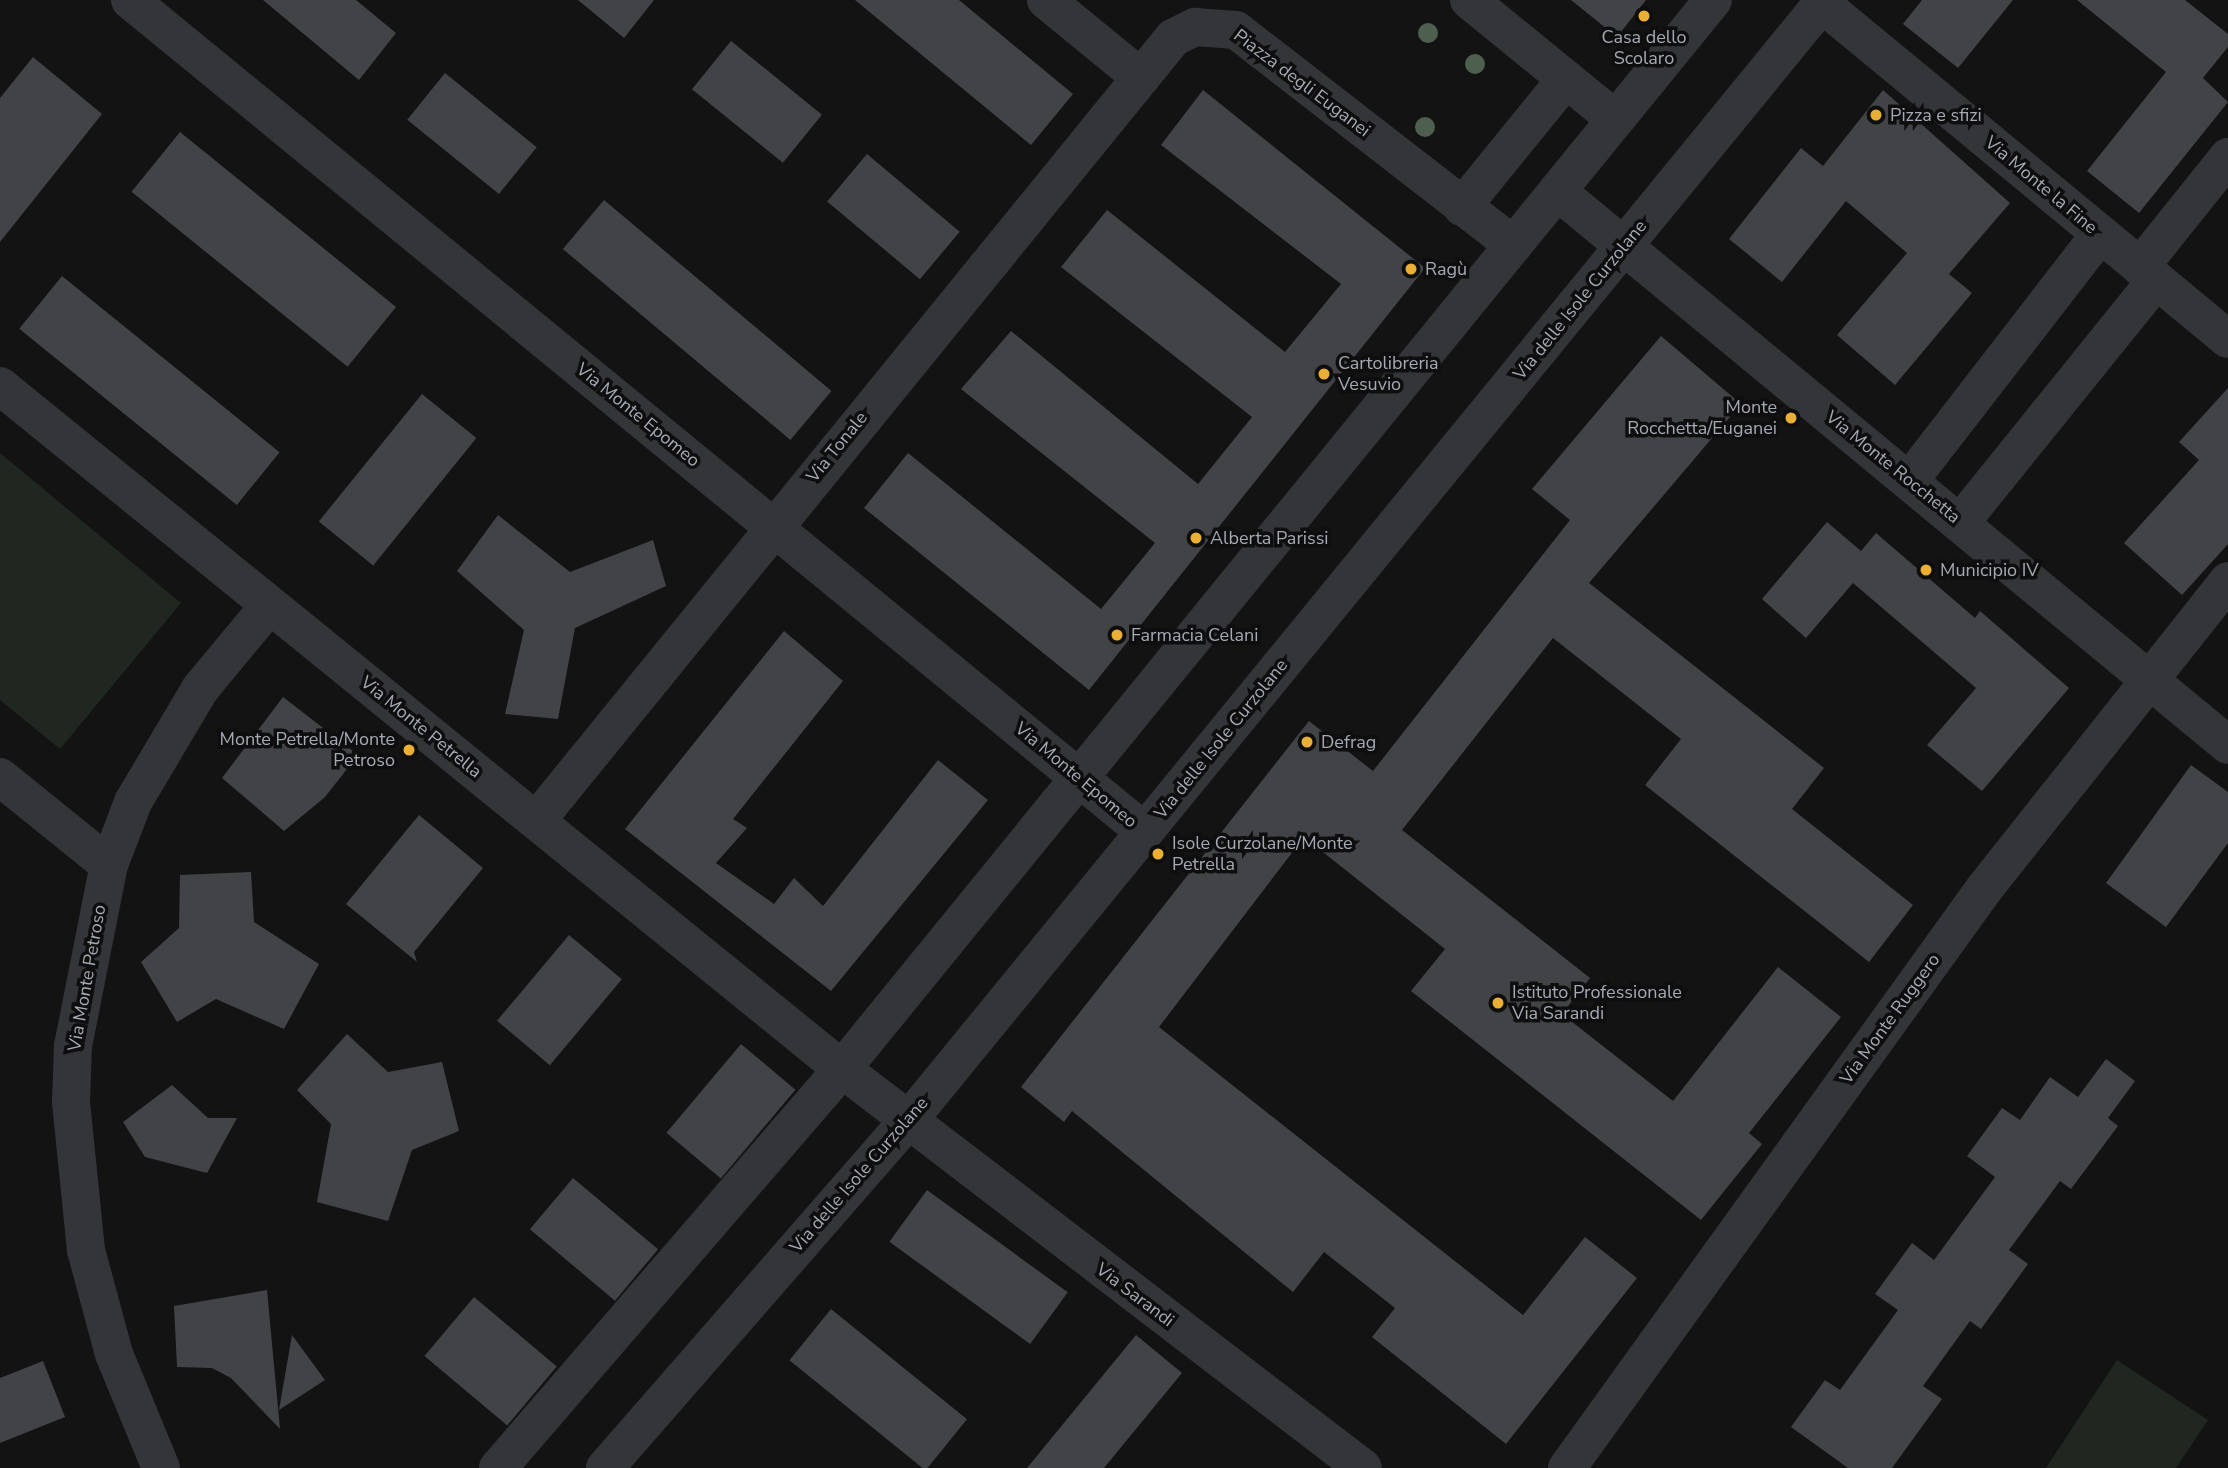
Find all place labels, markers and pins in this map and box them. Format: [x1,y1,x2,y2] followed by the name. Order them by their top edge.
[1636,8,1652,24] marker: Casa dello Scolaro
[1602,27,1686,70] place label: Casa dello Scolaro
[1890,104,1982,126] place label: Pizza e sfizi
[1868,107,1884,123] marker: Pizza e sfizi
[1425,258,1467,280] place label: Ragù
[1403,261,1419,277] marker: Ragù
[1338,353,1439,396] place label: Cartolibreria Vesuvio
[1316,366,1332,382] marker: Cartolibreria Vesuvio
[1627,397,1777,440] place label: Monte Rocchetta/Euganei
[1783,410,1799,426] marker: Monte Rocchetta/Euganei
[1210,527,1329,549] place label: Alberta Parissi
[1188,530,1204,546] marker: Alberta Parissi
[1940,559,2039,581] place label: Municipio IV
[1918,562,1934,578] marker: Municipio IV
[1131,624,1258,646] place label: Farmacia Celani
[1109,627,1125,643] marker: Farmacia Celani
[220,729,395,772] place label: Monte Petrella/Monte Petroso
[1321,731,1376,753] place label: Defrag
[1299,734,1315,750] marker: Defrag
[401,742,417,758] marker: Monte Petrella/Monte Petroso
[1172,833,1353,876] place label: Isole Curzolane/Monte Petrella
[1150,846,1166,862] marker: Isole Curzolane/Monte Petrella
[1512,982,1682,1024] place label: Istituto Professionale Via Sarandi
[1490,995,1506,1011] marker: Istituto Professionale Via Sarandi

